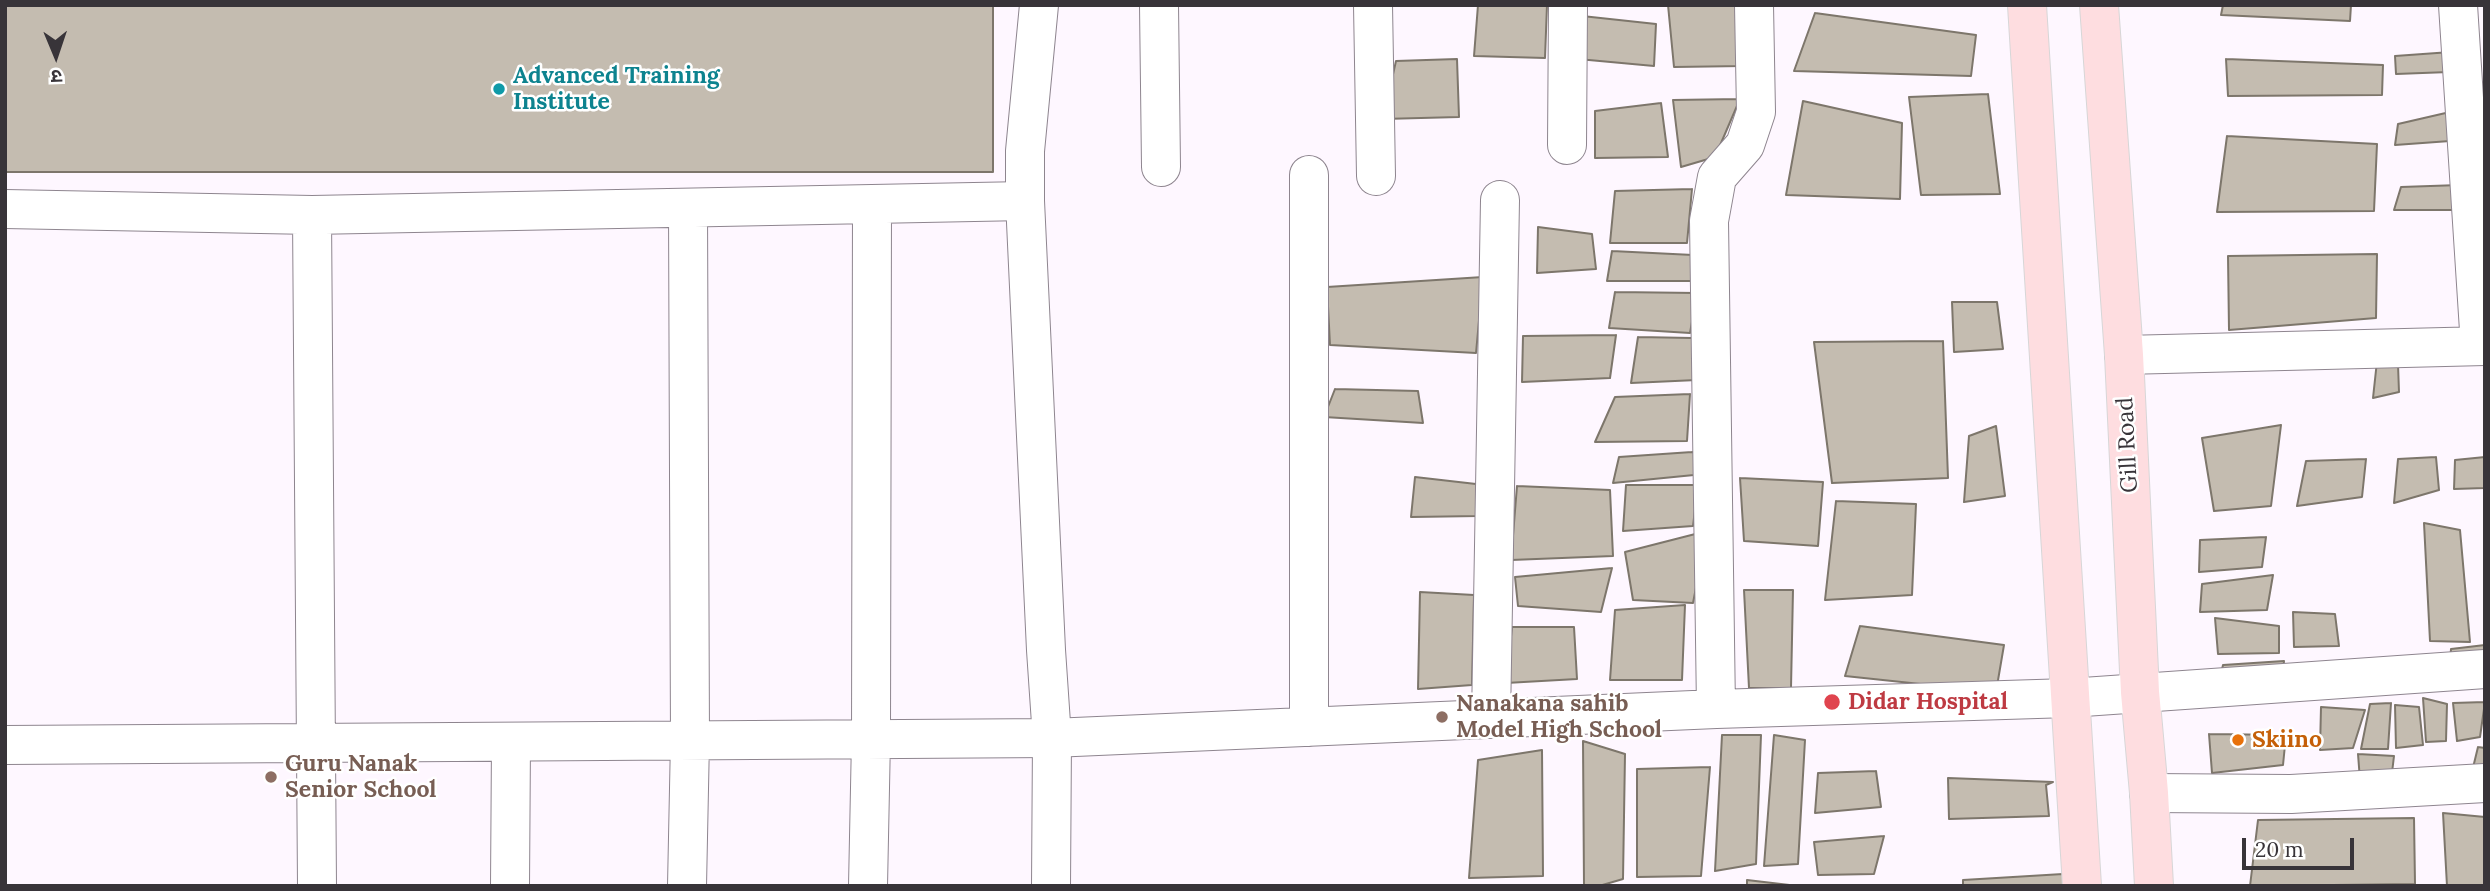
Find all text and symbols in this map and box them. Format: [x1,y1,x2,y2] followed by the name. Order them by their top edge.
[21,21,91,91] north arrow
[513,62,720,116] place label: Advanced Training Institute
[51,65,63,89] text: उ
[491,81,507,97] marker: Advanced Training Institute
[2112,396,2144,494] street label: Gill Road
[1848,688,2008,716] place label: Didar Hospital
[1456,690,1662,744] place label: Nanakana sahib Model High School
[1822,692,1842,712] marker: Didar Hospital
[1434,709,1450,725] marker: Nanakana sahib Model High School
[2252,726,2322,754] place label: Skiino
[2230,732,2246,748] marker: Skiino
[285,750,437,804] place label: Guru Nanak Senior School
[263,769,279,785] marker: Guru Nanak Senior School
[2245,824,2357,868] scale bar
[2255,836,2304,863] text: 20 m

